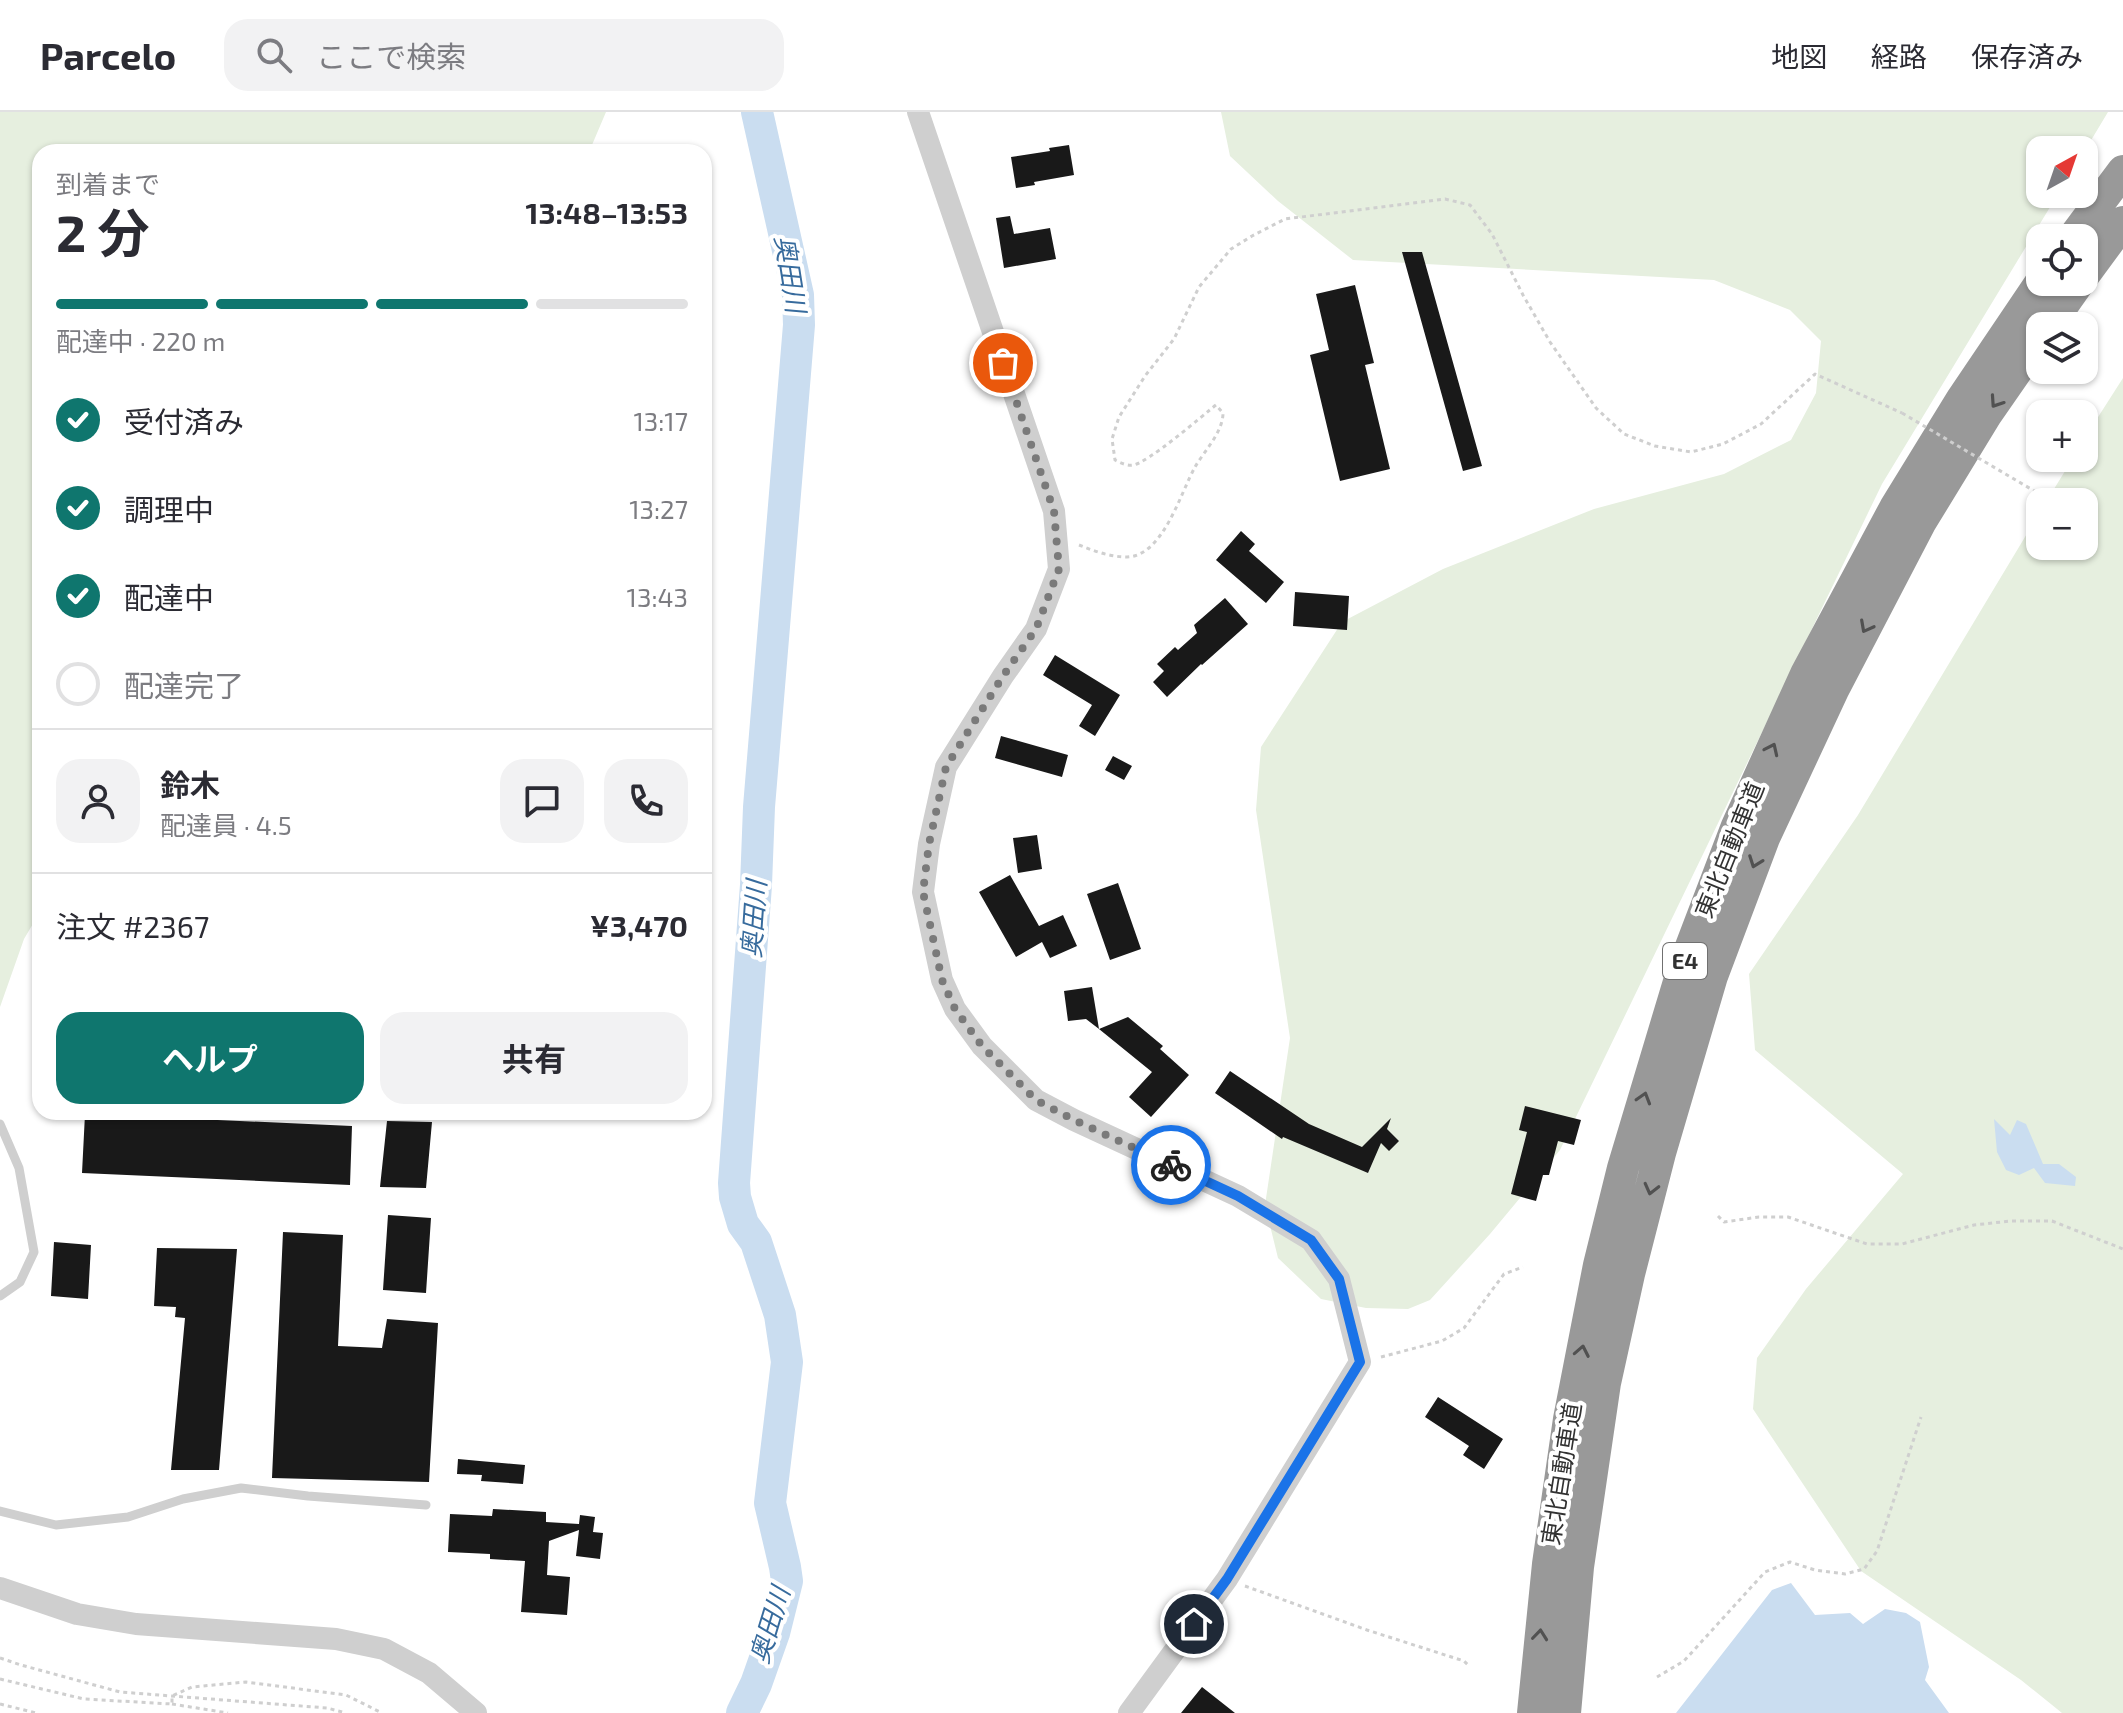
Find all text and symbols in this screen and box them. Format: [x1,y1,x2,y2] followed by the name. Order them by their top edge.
[224,19,784,91] search box
[40,32,176,78] text: Parcelo
[252,33,296,77] icon: search
[316,38,466,74] text: ここで検索
[1771,39,1827,73] text: 地図
[1871,39,1927,73] text: 経路
[1971,39,2083,73] text: 保存済み
[2026,136,2098,208] north arrow
[2026,136,2098,560] map controls
[56,168,160,199] text: 到着まで
[525,194,688,230] text: 13:48–13:53
[56,200,149,262] text: 2 分
[2026,224,2098,296] button: locate
[770,233,813,318] water label: 奥田川
[2026,312,2098,384] button: layers
[56,325,225,356] text: 配達中 · 220 m
[969,329,1037,397] pin
[981,341,1025,385] icon: bag
[1991,393,2006,407] one-way arrow
[56,398,100,442] icon: check
[2026,400,2098,472] button: +
[124,403,244,439] text: 受付済み
[633,405,688,436] text: 13:17
[56,486,100,530] icon: check
[2026,488,2098,560] button: −
[124,491,214,527] text: 調理中
[629,493,688,524] text: 13:27
[56,574,100,618] icon: check
[124,579,214,615] text: 配達中
[627,581,688,612] text: 13:43
[1861,618,1876,633] one-way arrow
[124,667,244,703] text: 配達完了
[1762,743,1778,758] one-way arrow
[56,759,140,843] button: person
[500,759,584,843] button: chat
[604,759,688,843] button: phone
[160,766,220,802] text: 鈴木
[1688,777,1769,922] street label: 東北自動車道
[160,809,292,840] text: 配達員 · 4.5
[1748,854,1765,868] one-way arrow
[734,876,771,959] water label: 奥田川
[590,907,688,943] text: ¥3,470
[56,908,209,944] text: 注文 #2367
[1663,943,1707,979] road number: E4
[56,1012,364,1104] button: ヘルプ
[380,1012,688,1104] button: 共有
[1635,1092,1651,1106] one-way arrow
[1131,1125,1211,1205] courier
[1149,1143,1193,1187] icon: bike
[1643,1182,1660,1196] one-way arrow
[1573,1344,1590,1357] one-way arrow
[1535,1400,1586,1547] street label: 東北自動車道
[742,1580,796,1666] water label: 奥田川
[1160,1590,1228,1658] pin
[1172,1602,1216,1646] icon: home
[1532,1628,1549,1641] one-way arrow

